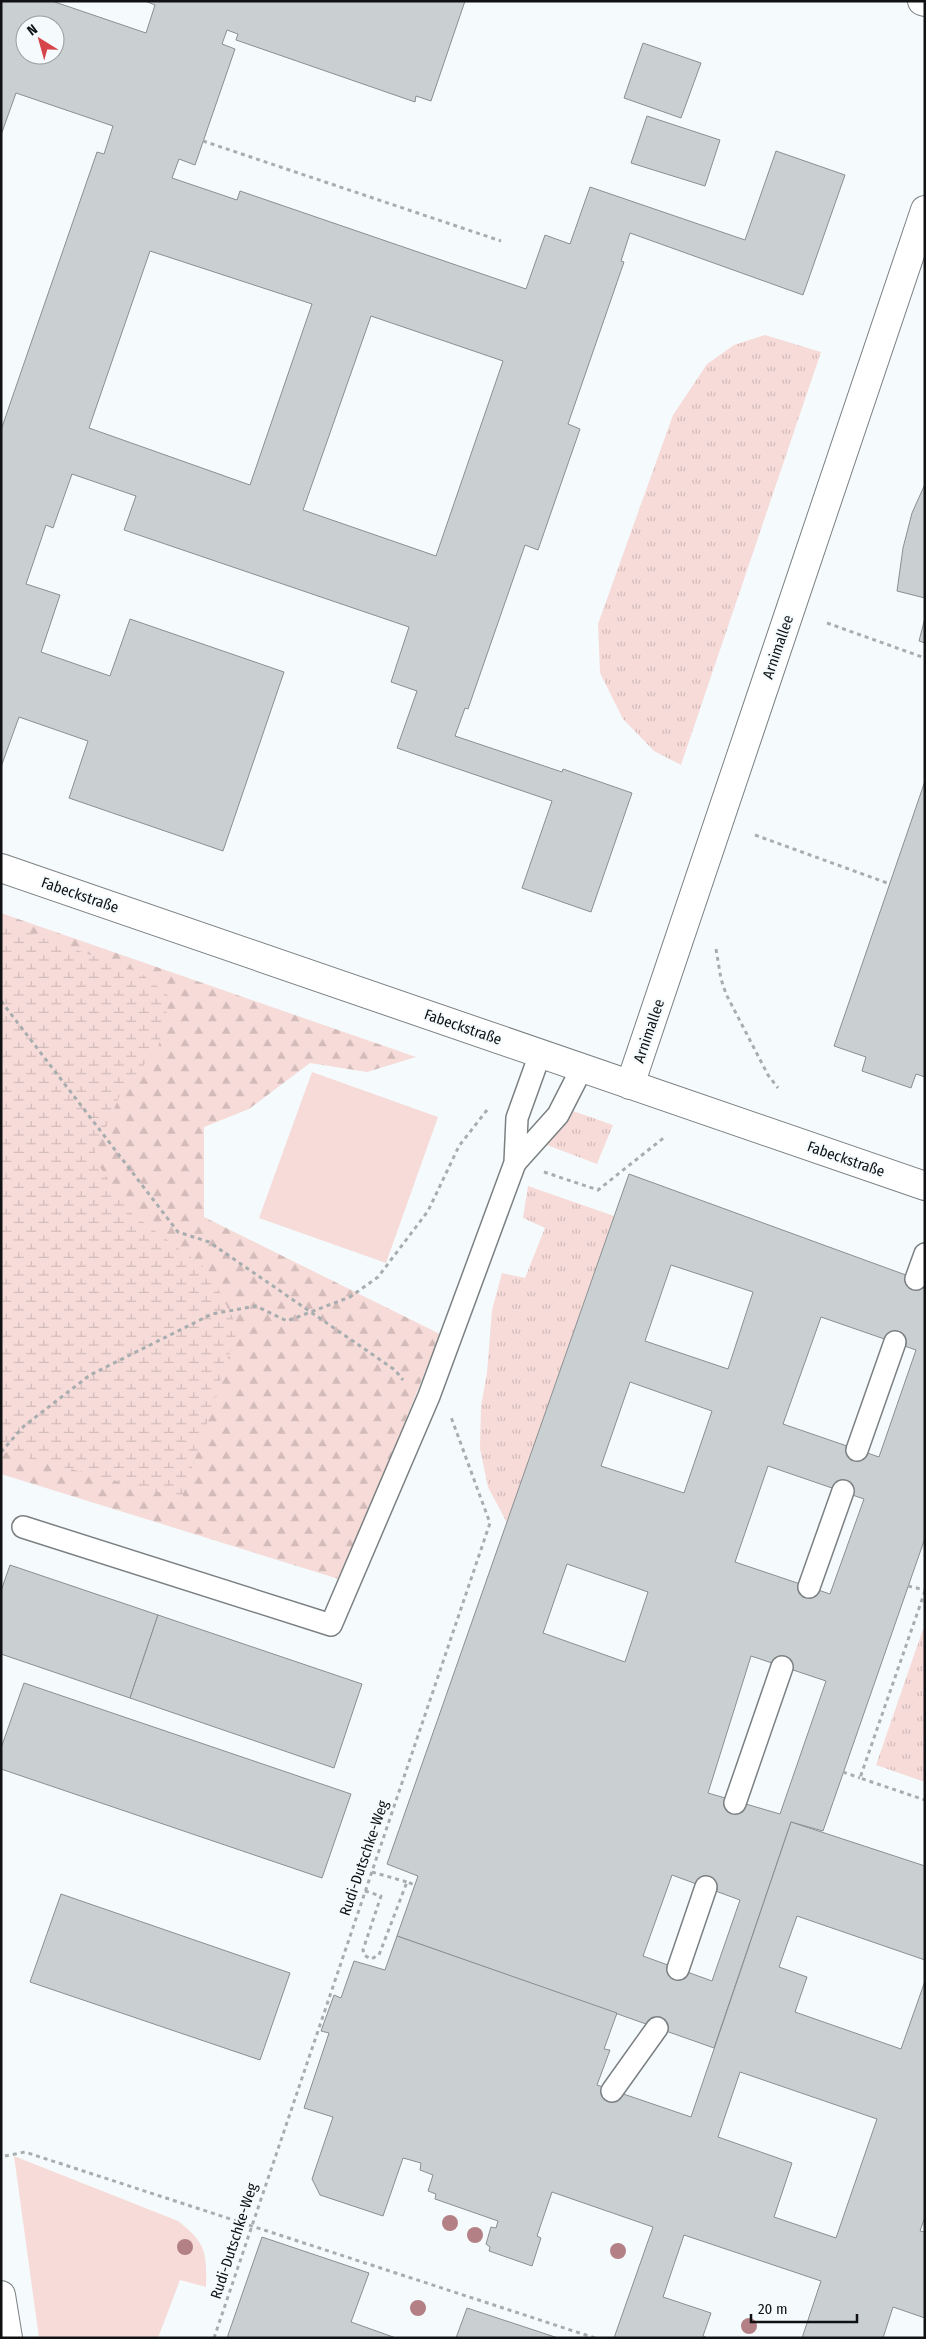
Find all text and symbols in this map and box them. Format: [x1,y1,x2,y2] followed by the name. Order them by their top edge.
[15,15,65,65] north arrow
[24,21,41,39] text: N
[759,613,797,681] street label: Arnimallee
[39,873,121,917] street label: Fabeckstraße
[630,997,668,1065] street label: Arnimallee
[422,1005,504,1049] street label: Fabeckstraße
[805,1137,887,1181] street label: Fabeckstraße
[336,1798,392,1918] street label: Rudi-Dutschke-Weg
[207,2181,261,2301] street label: Rudi-Dutschke-Weg
[751,2292,857,2324] scale bar
[758,2300,788,2318] text: 20 m

